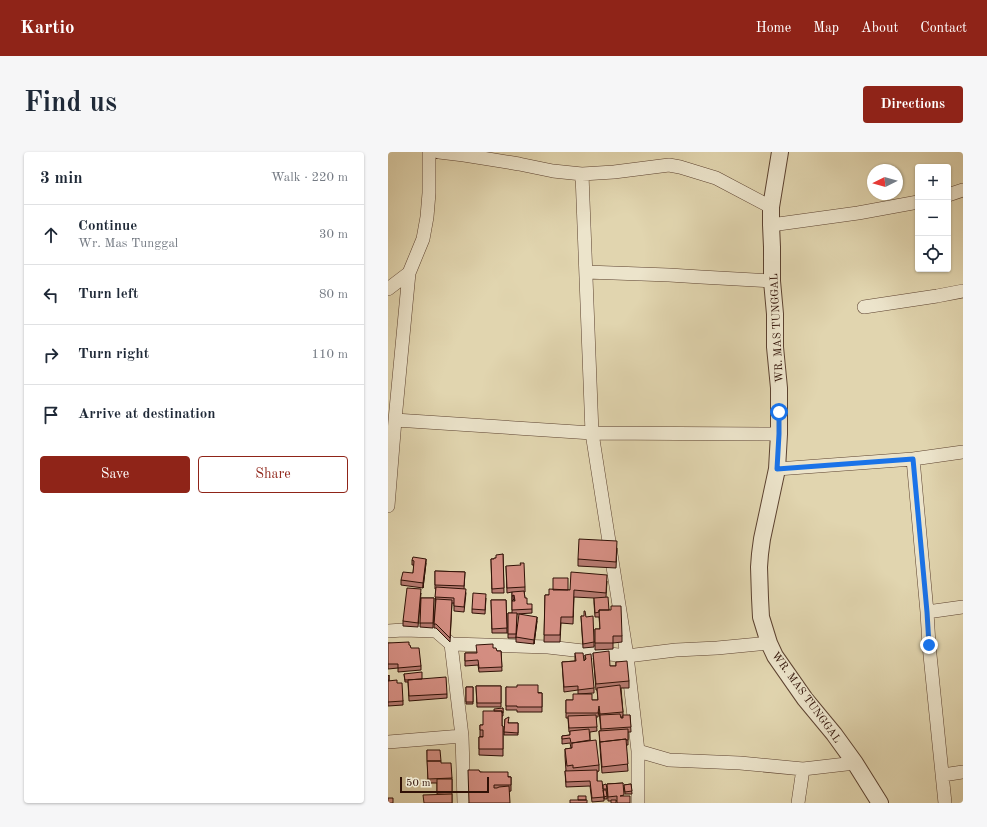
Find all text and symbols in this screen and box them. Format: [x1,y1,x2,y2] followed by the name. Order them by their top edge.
[20,19,75,38] text: Kartio
[756,21,791,35] text: Home
[813,21,839,35] text: Map
[861,21,898,35] text: About
[920,21,967,35] text: Contact
[863,86,963,123] button: Directions
[24,90,117,118] text: Find us
[867,164,903,200] north arrow
[915,164,951,272] map controls
[915,164,951,200] button: +
[40,170,83,187] text: 3 min
[271,171,348,184] text: Walk · 220 m
[915,200,951,236] button: −
[78,219,137,234] text: Continue
[40,224,62,246] icon: ahead
[319,228,348,241] text: 30 m
[915,236,951,272] button: locate
[78,237,178,250] text: Wr. Mas Tunggal
[769,273,786,383] street label: WR. MAS TUNGGAL
[40,284,62,306] icon: left
[78,287,138,302] text: Turn left
[319,288,348,301] text: 80 m
[40,344,62,366] icon: right
[78,347,149,362] text: Turn right
[311,348,348,361] text: 110 m
[770,403,788,421] route start
[40,404,62,426] icon: arrive
[78,407,216,422] text: Arrive at destination
[40,456,190,493] button: Save
[198,456,348,493] button: Share
[920,636,938,654] route end
[769,650,842,745] street label: WR. MAS TUNGGAL
[400,775,489,794] scale bar
[406,778,431,789] text: 50 m

